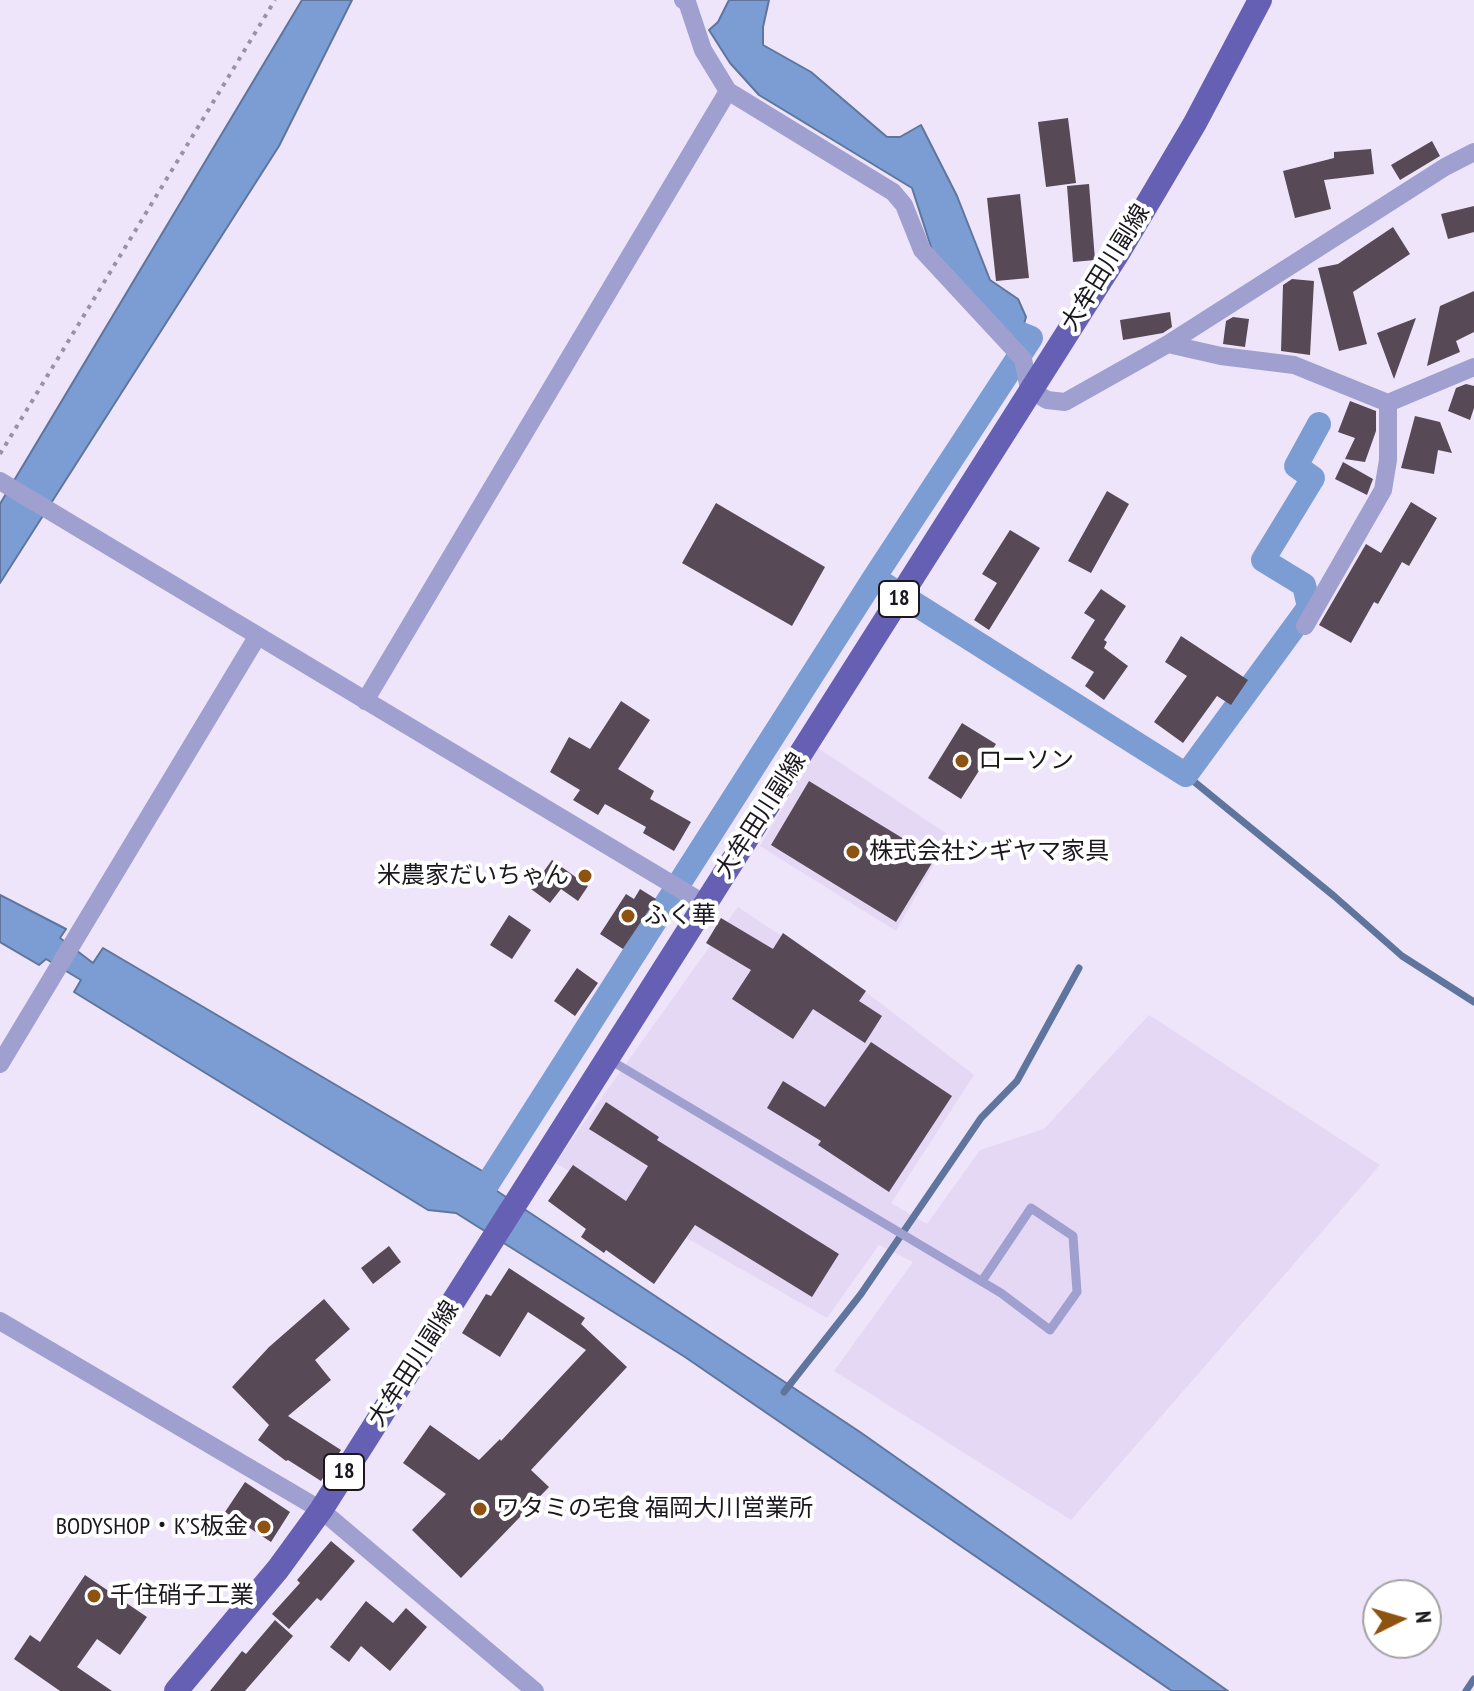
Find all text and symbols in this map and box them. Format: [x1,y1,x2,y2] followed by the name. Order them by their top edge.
[1056,199,1156,337] street label: 大牟田川副線
[879,581,919,617] road number: 18
[978,747,1074,775] place label: ローソン
[710,748,812,884] street label: 大牟田川副線
[953,752,971,770] marker: ローソン
[869,838,1109,866] place label: 株式会社シギヤマ家具
[844,843,862,861] marker: 株式会社シギヤマ家具
[377,862,569,890] place label: 米農家だいちゃん
[576,867,594,885] marker: 米農家だいちゃん
[644,902,716,930] place label: ふく華
[619,907,637,925] marker: ふく華
[363,1296,465,1432] street label: 大牟田川副線
[324,1454,364,1490] road number: 18
[496,1495,813,1523] place label: ワタミの宅食 福岡大川営業所
[471,1500,489,1518] marker: ワタミの宅食 福岡大川営業所
[56,1513,248,1541] place label: BODYSHOP・K’S板金
[255,1518,273,1536] marker: BODYSHOP・K’S板金
[1362,1579,1442,1659] north arrow
[110,1582,254,1610] place label: 千住硝子工業
[85,1587,103,1605] marker: 千住硝子工業
[1409,1610,1438,1624] text: N

